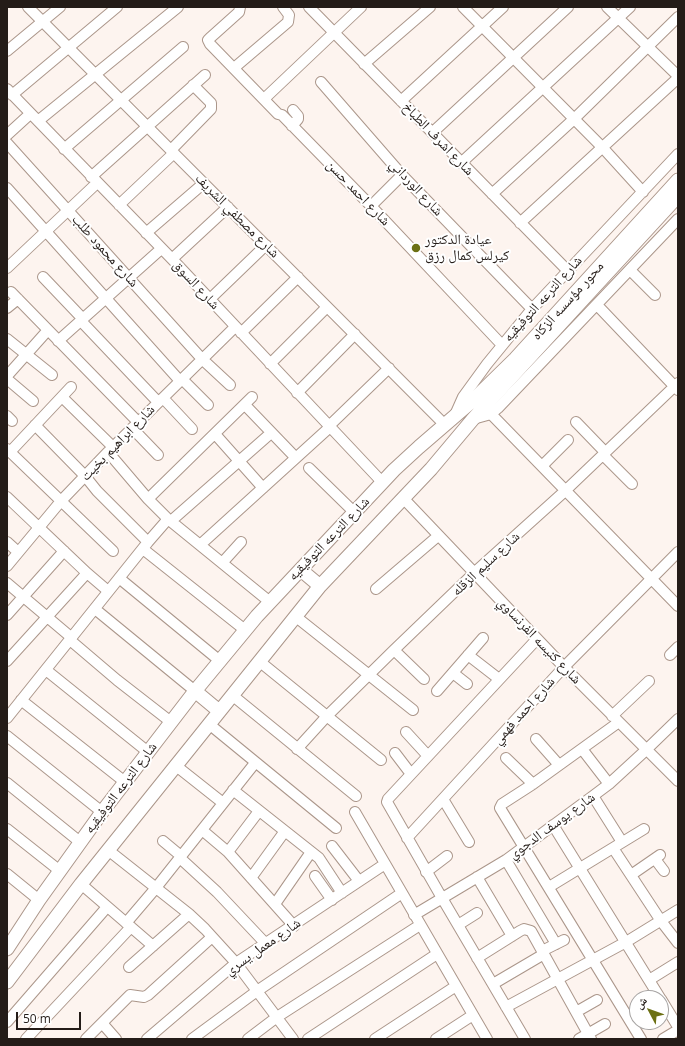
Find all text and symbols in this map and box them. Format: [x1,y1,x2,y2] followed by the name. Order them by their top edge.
[399,99,477,179] street label: شارع اشرف الطباخ
[386,156,446,220] street label: شارع الورداني
[322,157,394,229] street label: شارع احمد حسن
[191,170,283,262] street label: شارع مصطفي الشريف
[68,211,142,291] street label: شارع محمود طلب
[425,232,509,264] place label: عيادة الدكتور كيرلس كمال رزق
[410,242,422,254] marker: عيادة الدكتور كيرلس كمال رزق
[500,253,586,345] street label: شارع الترعه التوفيقيه
[169,257,223,313] street label: شارع السوق
[528,258,608,344] street label: محور مؤسسه الزكاه
[77,401,159,485] street label: شارع ابراهيم بخيت
[285,494,373,584] street label: شارع الترعه التوفيقيه
[449,528,523,600] street label: شارع سليم الزقله
[493,594,585,688] street label: شارع كنيسه الفرنساوي
[489,674,559,748] street label: شارع احمد فهمي
[81,739,161,837] street label: شارع الترعه التوفيقيه
[505,789,599,863] street label: شارع يوسف الدجوي
[222,915,304,979] street label: شارع معمل يسري
[629,990,669,1030] north arrow
[631,993,650,1012] text: ش
[18,1004,83,1030] scale bar
[23,1010,51,1027] text: 50 m

